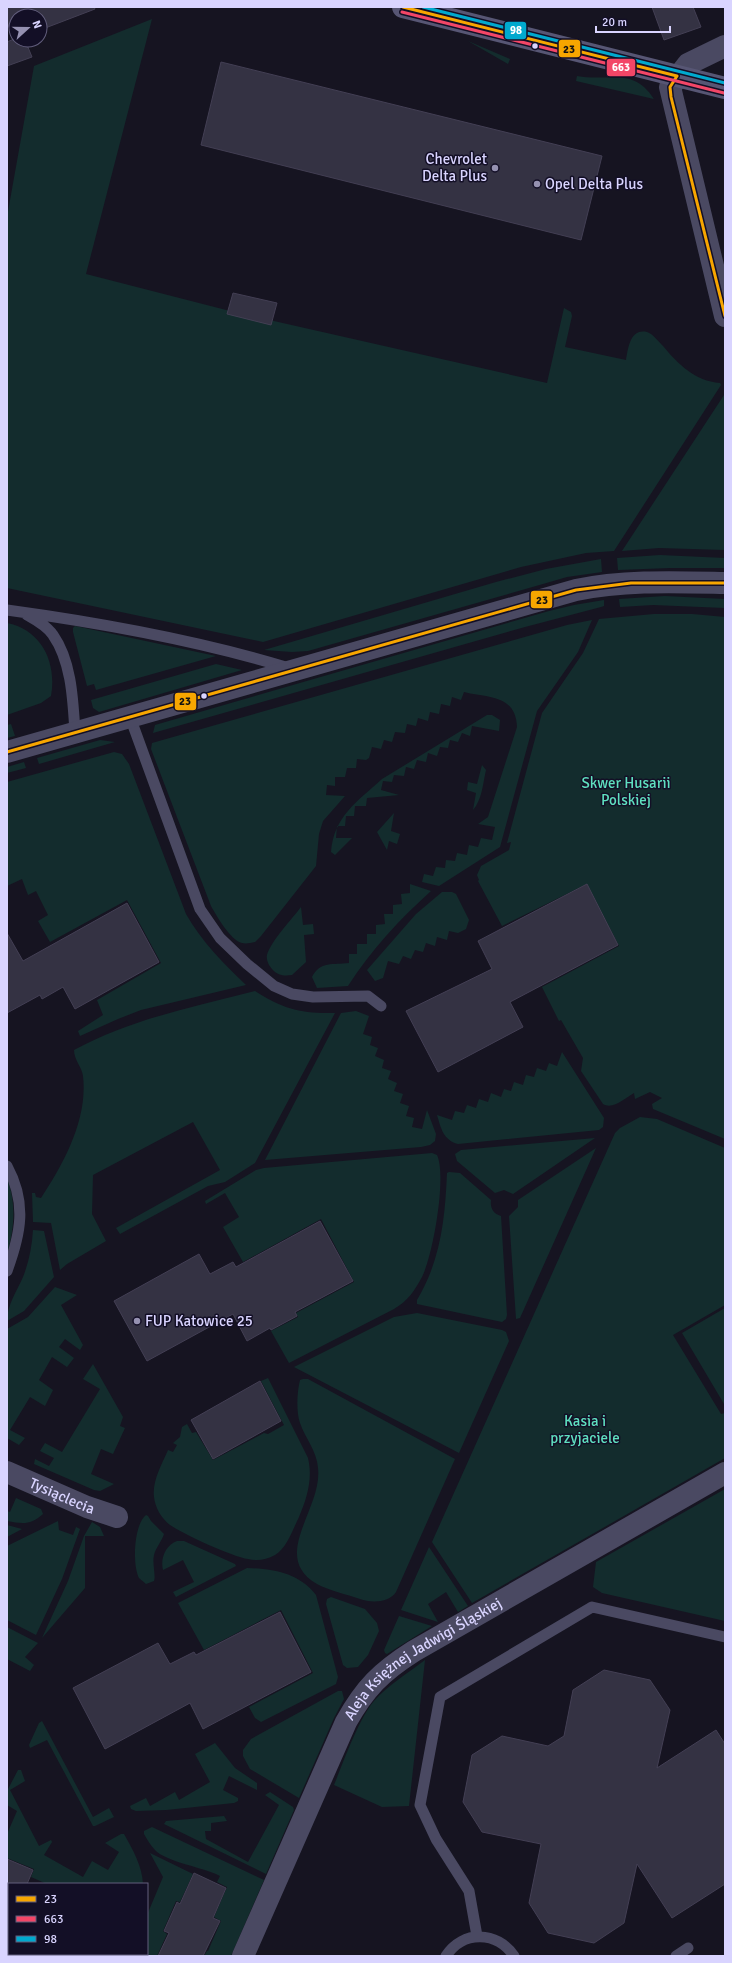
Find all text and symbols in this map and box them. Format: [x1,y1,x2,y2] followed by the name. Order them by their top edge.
[8,8,48,48] north arrow
[596,8,670,34] scale bar
[602,15,627,30] text: 20 m
[29,19,44,30] text: N
[504,21,527,40] line badge: 98
[510,24,522,37] text: 98
[558,39,581,58] line badge: 23
[530,41,540,51] unlabelled marker
[563,43,575,56] text: 23
[606,58,636,77] line badge: 663
[612,61,630,74] text: 663
[422,150,487,185] place label: Chevrolet Delta Plus
[490,163,500,173] marker: Chevrolet Delta Plus
[545,175,644,193] place label: Opel Delta Plus
[532,179,542,189] marker: Opel Delta Plus
[530,590,553,609] line badge: 23
[536,594,548,607] text: 23
[199,691,209,701] unlabelled marker
[174,692,197,711] line badge: 23
[179,695,191,708] text: 23
[581,774,671,809] park label: Skwer Husarii Polskiej
[145,1312,253,1330] place label: FUP Katowice 25
[132,1316,142,1326] marker: FUP Katowice 25
[550,1412,620,1447] park label: Kasia i przyjaciele
[27,1474,97,1518] street label: Tysiąclecia
[340,1594,505,1723] street label: Aleja Księżnej Jadwigi Śląskiej
[8,1883,148,1955] legend
[44,1892,57,1907] text: 23
[44,1912,63,1927] text: 663
[44,1932,57,1947] text: 98

